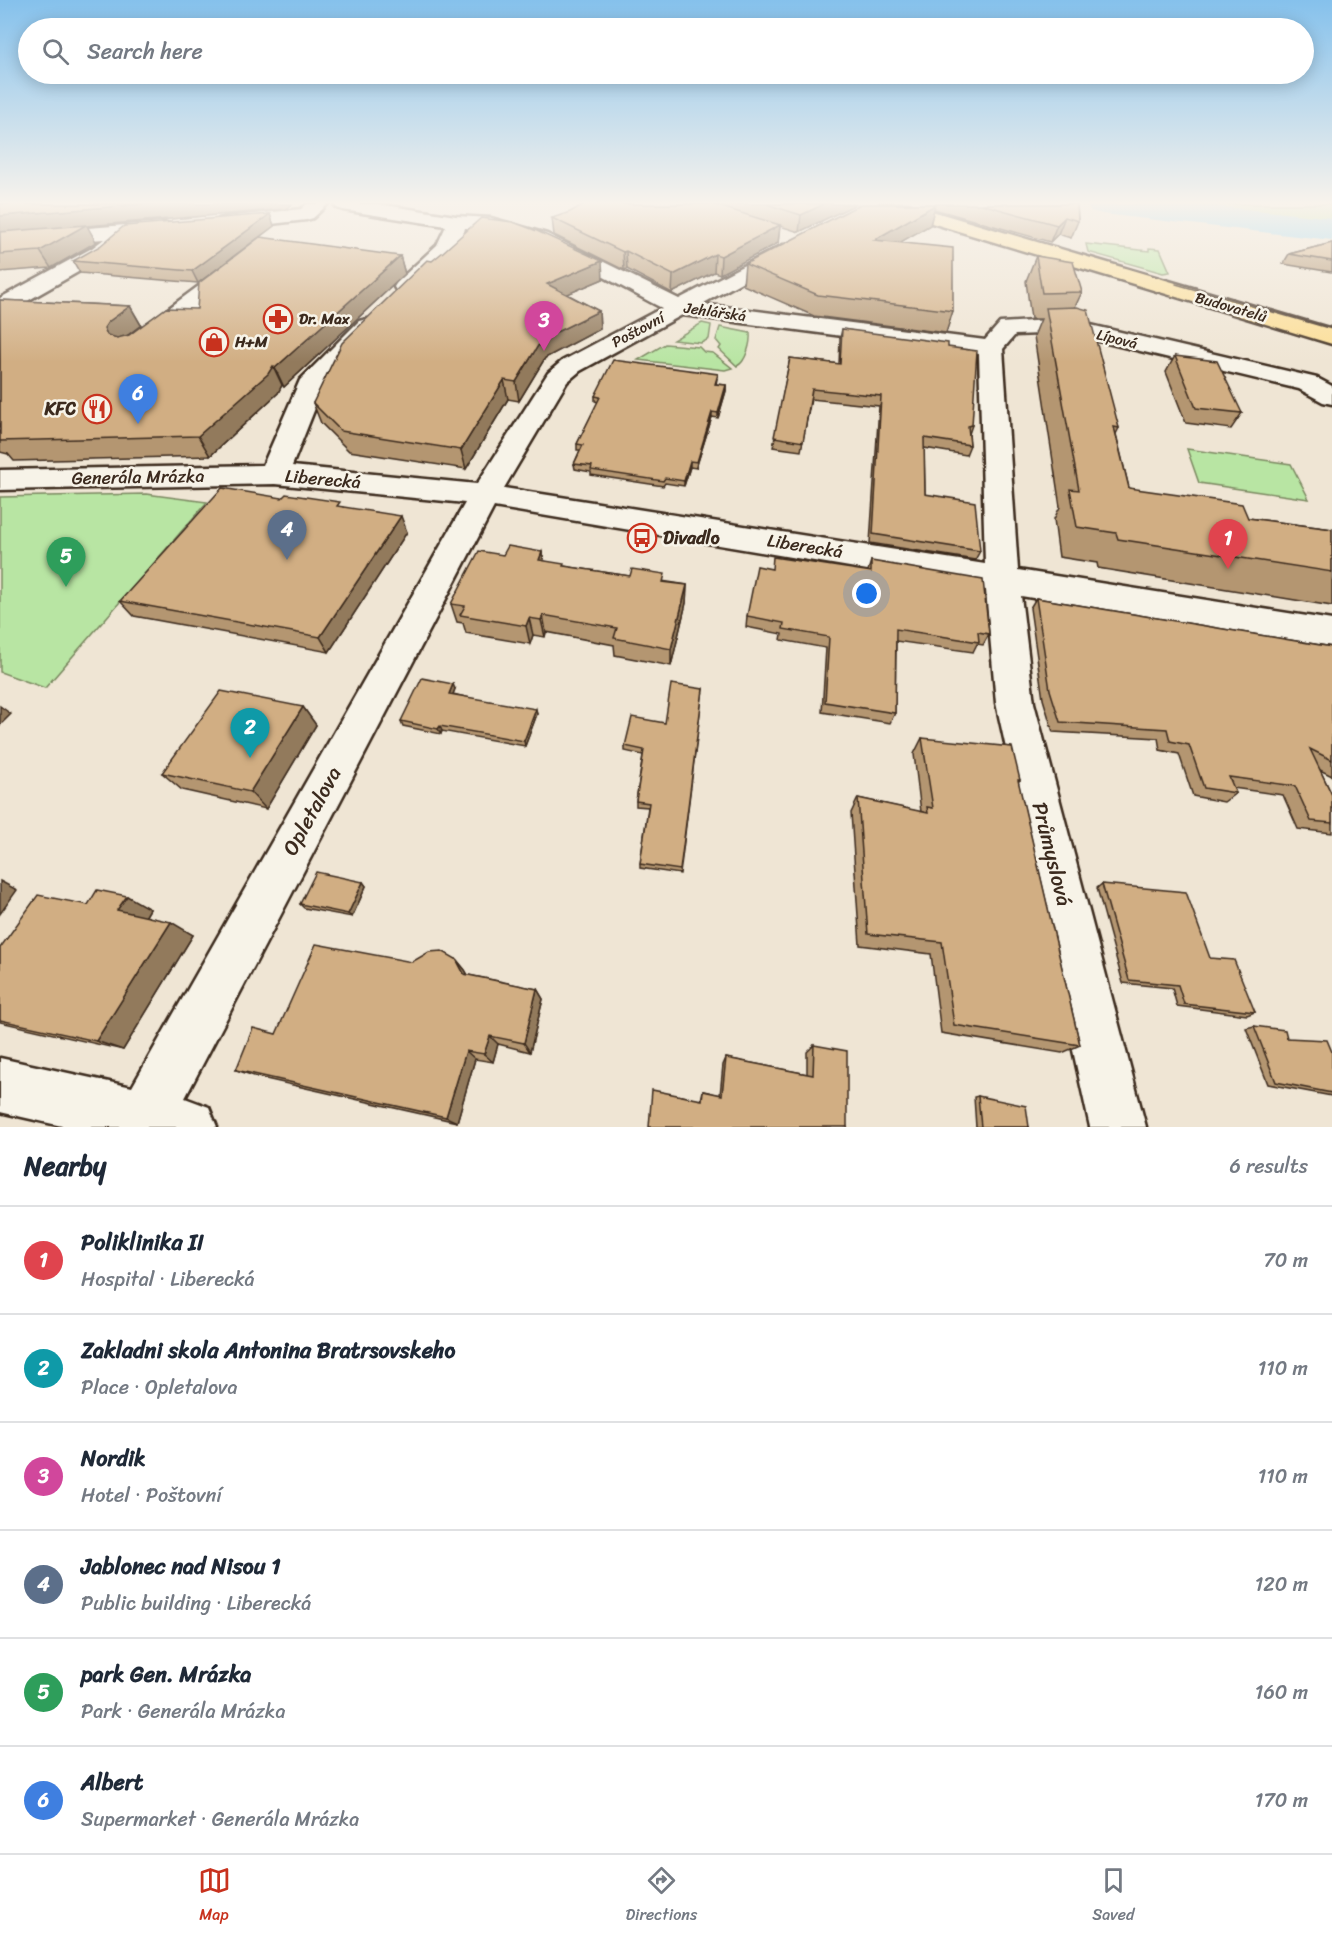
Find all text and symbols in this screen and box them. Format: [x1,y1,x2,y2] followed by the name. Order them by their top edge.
[18,18,1314,84] search box
[87,32,203,71] text: Search here
[39,35,72,68] icon: search
[1192,284,1270,330] street label: Budovatelů
[681,295,748,329] street label: Jehlářská
[524,302,564,351] pin: 3
[262,303,294,335] pharmacy icon: Dr. Max
[607,304,671,355] street label: Poštovní
[299,306,351,332] place label: Dr. Max
[1094,321,1141,357] street label: Lípová
[198,326,230,358] shop icon: H+M
[234,329,268,355] place label: H+M
[118,374,158,424] pin: 6
[43,393,76,425] place label: KFC
[81,393,113,425] restaurant icon: KFC
[71,460,205,494] street label: Generála Mrázka
[284,460,362,498] street label: Liberecká
[268,510,306,560] pin: 4
[1208,520,1248,569] pin: 1
[626,522,658,554] bus stop icon: Divadlo
[663,522,720,554] place label: Divadlo
[765,524,845,568] street label: Liberecká
[46,538,86,587] pin: 5
[852,579,881,608] your location
[230,708,270,758] pin: 2
[272,759,352,863] street label: Opletalova
[1021,798,1083,911] street label: Průmyslová
[24,1143,106,1189] text: Nearby
[1229,1149,1308,1184] text: 6 results
[81,1223,204,1262] text: Poliklinika II
[39,1243,48,1278] text: 1
[1263,1243,1308,1278] text: 70 m
[81,1262,255,1297] text: Hospital · Liberecká
[81,1331,455,1370] text: Zakladni skola Antonina Bratrsovskeho
[38,1351,49,1386] text: 2
[1258,1351,1308,1386] text: 110 m
[81,1370,237,1405] text: Place · Opletalova
[81,1439,146,1478] text: Nordik
[38,1459,49,1494] text: 3
[1258,1459,1308,1494] text: 110 m
[81,1478,222,1513] text: Hotel · Poštovní
[81,1547,281,1586] text: Jablonec nad Nisou 1
[37,1567,50,1602] text: 4
[1255,1567,1308,1602] text: 120 m
[81,1586,311,1621] text: Public building · Liberecká
[81,1655,251,1694] text: park Gen. Mrázka
[37,1675,50,1710] text: 5
[1255,1675,1308,1710] text: 160 m
[81,1694,285,1729] text: Park · Generála Mrázka
[81,1763,143,1802] text: Albert
[38,1783,49,1818] text: 6
[1255,1783,1308,1818] text: 170 m
[81,1802,359,1837] text: Supermarket · Generála Mrázka
[198,1864,231,1929] tab: Map
[626,1864,697,1929] tab: Directions
[1092,1864,1134,1929] tab: Saved

